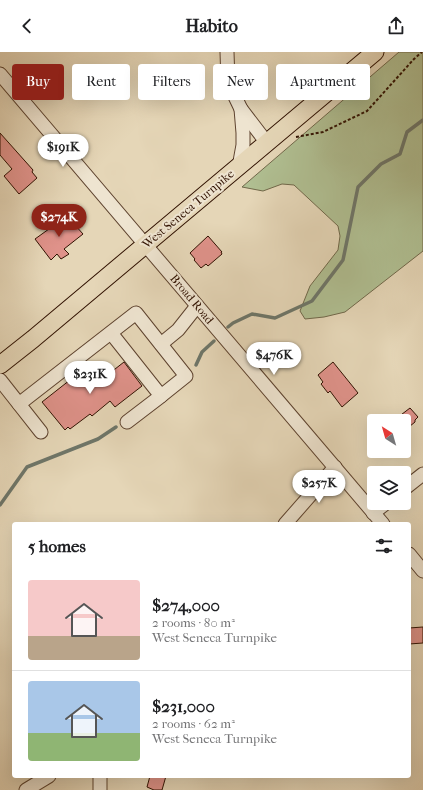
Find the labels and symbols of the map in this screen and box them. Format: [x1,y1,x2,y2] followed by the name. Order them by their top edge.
[35,134,91,168] pin: $191K
[139,167,237,252] street label: West Seneca Turnpike
[31,204,87,238] pin: $274K
[167,271,217,327] street label: Broad Road
[246,342,302,376] pin: $476K
[62,361,118,395] pin: $231K
[367,414,411,458] north arrow
[291,470,347,504] pin: $257K

